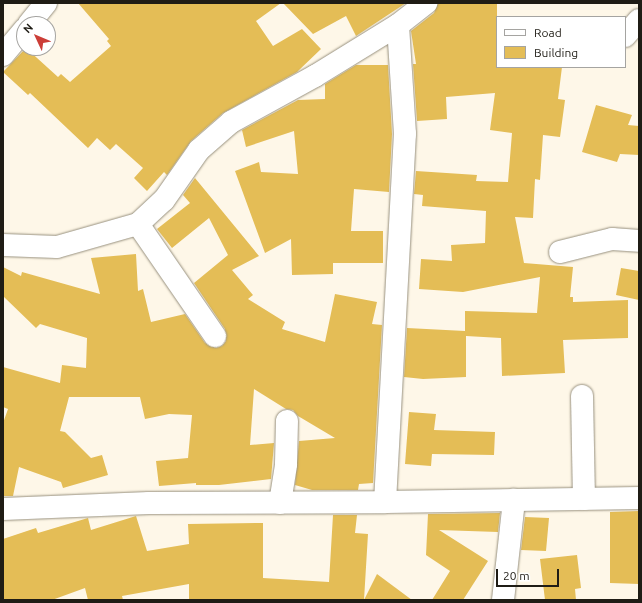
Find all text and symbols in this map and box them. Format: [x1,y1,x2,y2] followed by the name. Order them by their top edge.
[16,16,56,56] north arrow
[496,16,626,68] legend
[21,21,35,35] text: N
[534,26,562,39] text: Road
[534,46,578,59] text: Building
[498,561,561,587] scale bar
[503,569,530,582] text: 20 m

